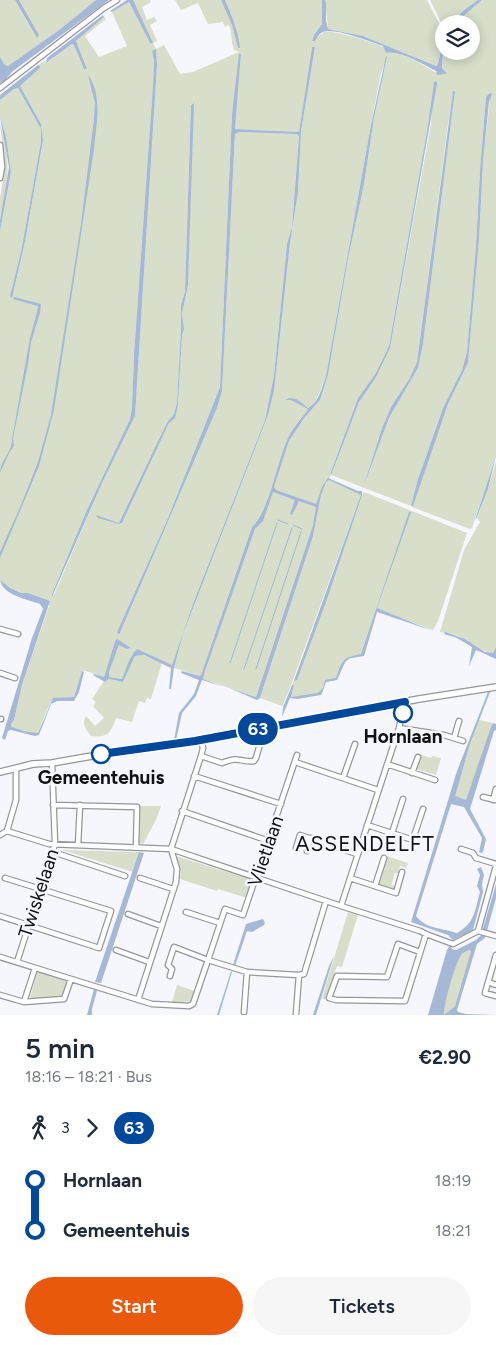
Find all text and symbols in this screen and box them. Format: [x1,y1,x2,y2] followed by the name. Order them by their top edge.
[435,15,480,60] map controls
[435,15,480,60] button: layers
[393,703,413,723] marker: Hornlaan
[236,713,280,745] line badge: 63
[248,718,268,740] text: 63
[363,725,443,748] place label: Hornlaan
[91,744,111,764] marker: Gemeentehuis
[38,766,164,789] place label: Gemeentehuis
[243,813,288,890] street label: Vlietlaan
[295,831,435,856] district label: ASSENDELFT
[13,846,64,940] street label: Twiskelaan
[25,1031,95,1065] text: 5 min
[419,1046,471,1069] text: €2.90
[25,1067,152,1086] text: 18:16 – 18:21 · Bus
[25,1114,53,1142] icon: walk
[78,1114,106,1142] icon: forward
[124,1117,144,1139] text: 63
[61,1118,70,1137] text: 3
[63,1169,142,1192] text: Hornlaan
[435,1171,471,1190] text: 18:19
[63,1219,190,1242] text: Gemeentehuis
[435,1221,471,1240] text: 18:21
[25,1277,243,1335] button: Start
[253,1277,471,1335] button: Tickets

